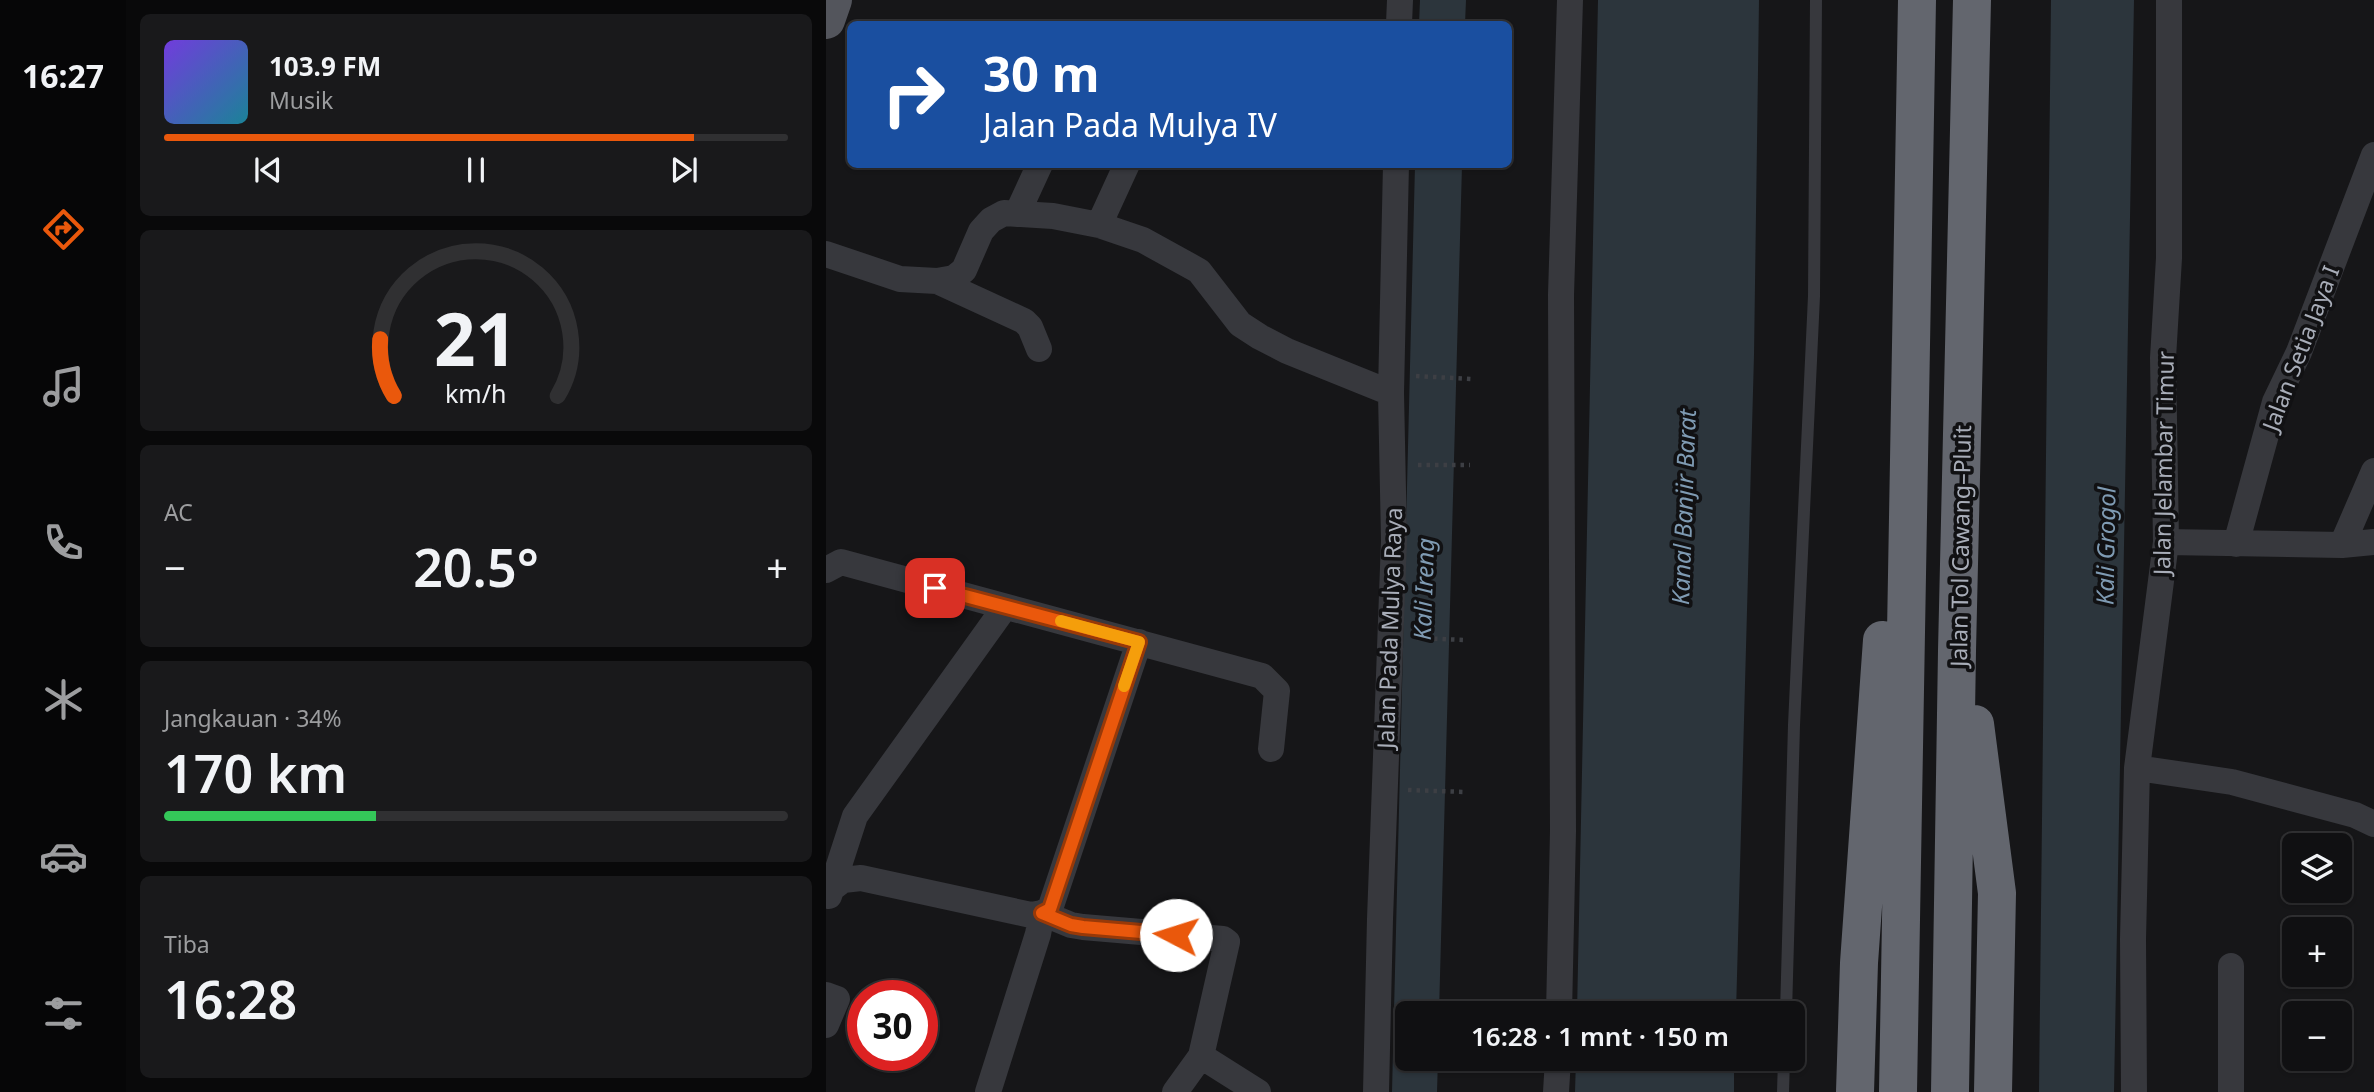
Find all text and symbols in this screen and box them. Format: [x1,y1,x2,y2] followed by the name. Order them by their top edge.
[983,40,1100,106] text: 30 m
[269,48,381,84] text: 103.9 FM
[868,49,959,140] icon: right
[22,54,104,97] text: 16:27
[269,84,333,116] text: Musik
[983,103,1277,146] text: Jalan Pada Mulya IV
[249,151,287,189] icon: previous
[457,151,495,189] icon: pause
[665,151,703,189] icon: next
[39,205,88,254] icon: directions
[2253,261,2346,437] street label: Jalan Setia Jaya I
[434,289,518,388] text: 21
[2145,350,2181,577] street label: Jalan Jelambar Timur
[39,362,88,411] icon: music
[445,376,507,410] text: km/h
[1663,408,1703,605] water label: Kanal Banjir Barat
[1942,425,1978,669] street label: Jalan Tol Cawang–Pluit
[2087,486,2123,605] water label: Kali Grogol
[164,496,193,528] text: AC
[1369,507,1409,751] street label: Jalan Pada Mulya Raya
[39,518,88,567] icon: phone
[413,531,539,602] text: 20.5°
[1405,537,1441,641] water label: Kali Ireng
[164,541,186,593] text: −
[766,541,788,593] text: +
[905,558,965,618] pin
[916,569,954,607] icon: arrive
[39,675,88,724] icon: climate
[164,702,342,734] text: Jangkauan · 34%
[164,737,347,808] text: 170 km
[39,832,88,881] icon: car
[2282,833,2352,1071] map controls
[2282,833,2352,903] button: layers
[1139,898,1213,972] position arrow
[2282,917,2352,987] button: +
[164,928,210,960] text: Tiba
[164,963,297,1034] text: 16:28
[847,980,938,1071] speed limit sign: 30
[39,989,88,1038] icon: filters
[2282,1001,2352,1071] button: −
[1471,1018,1729,1054] text: 16:28 · 1 mnt · 150 m

